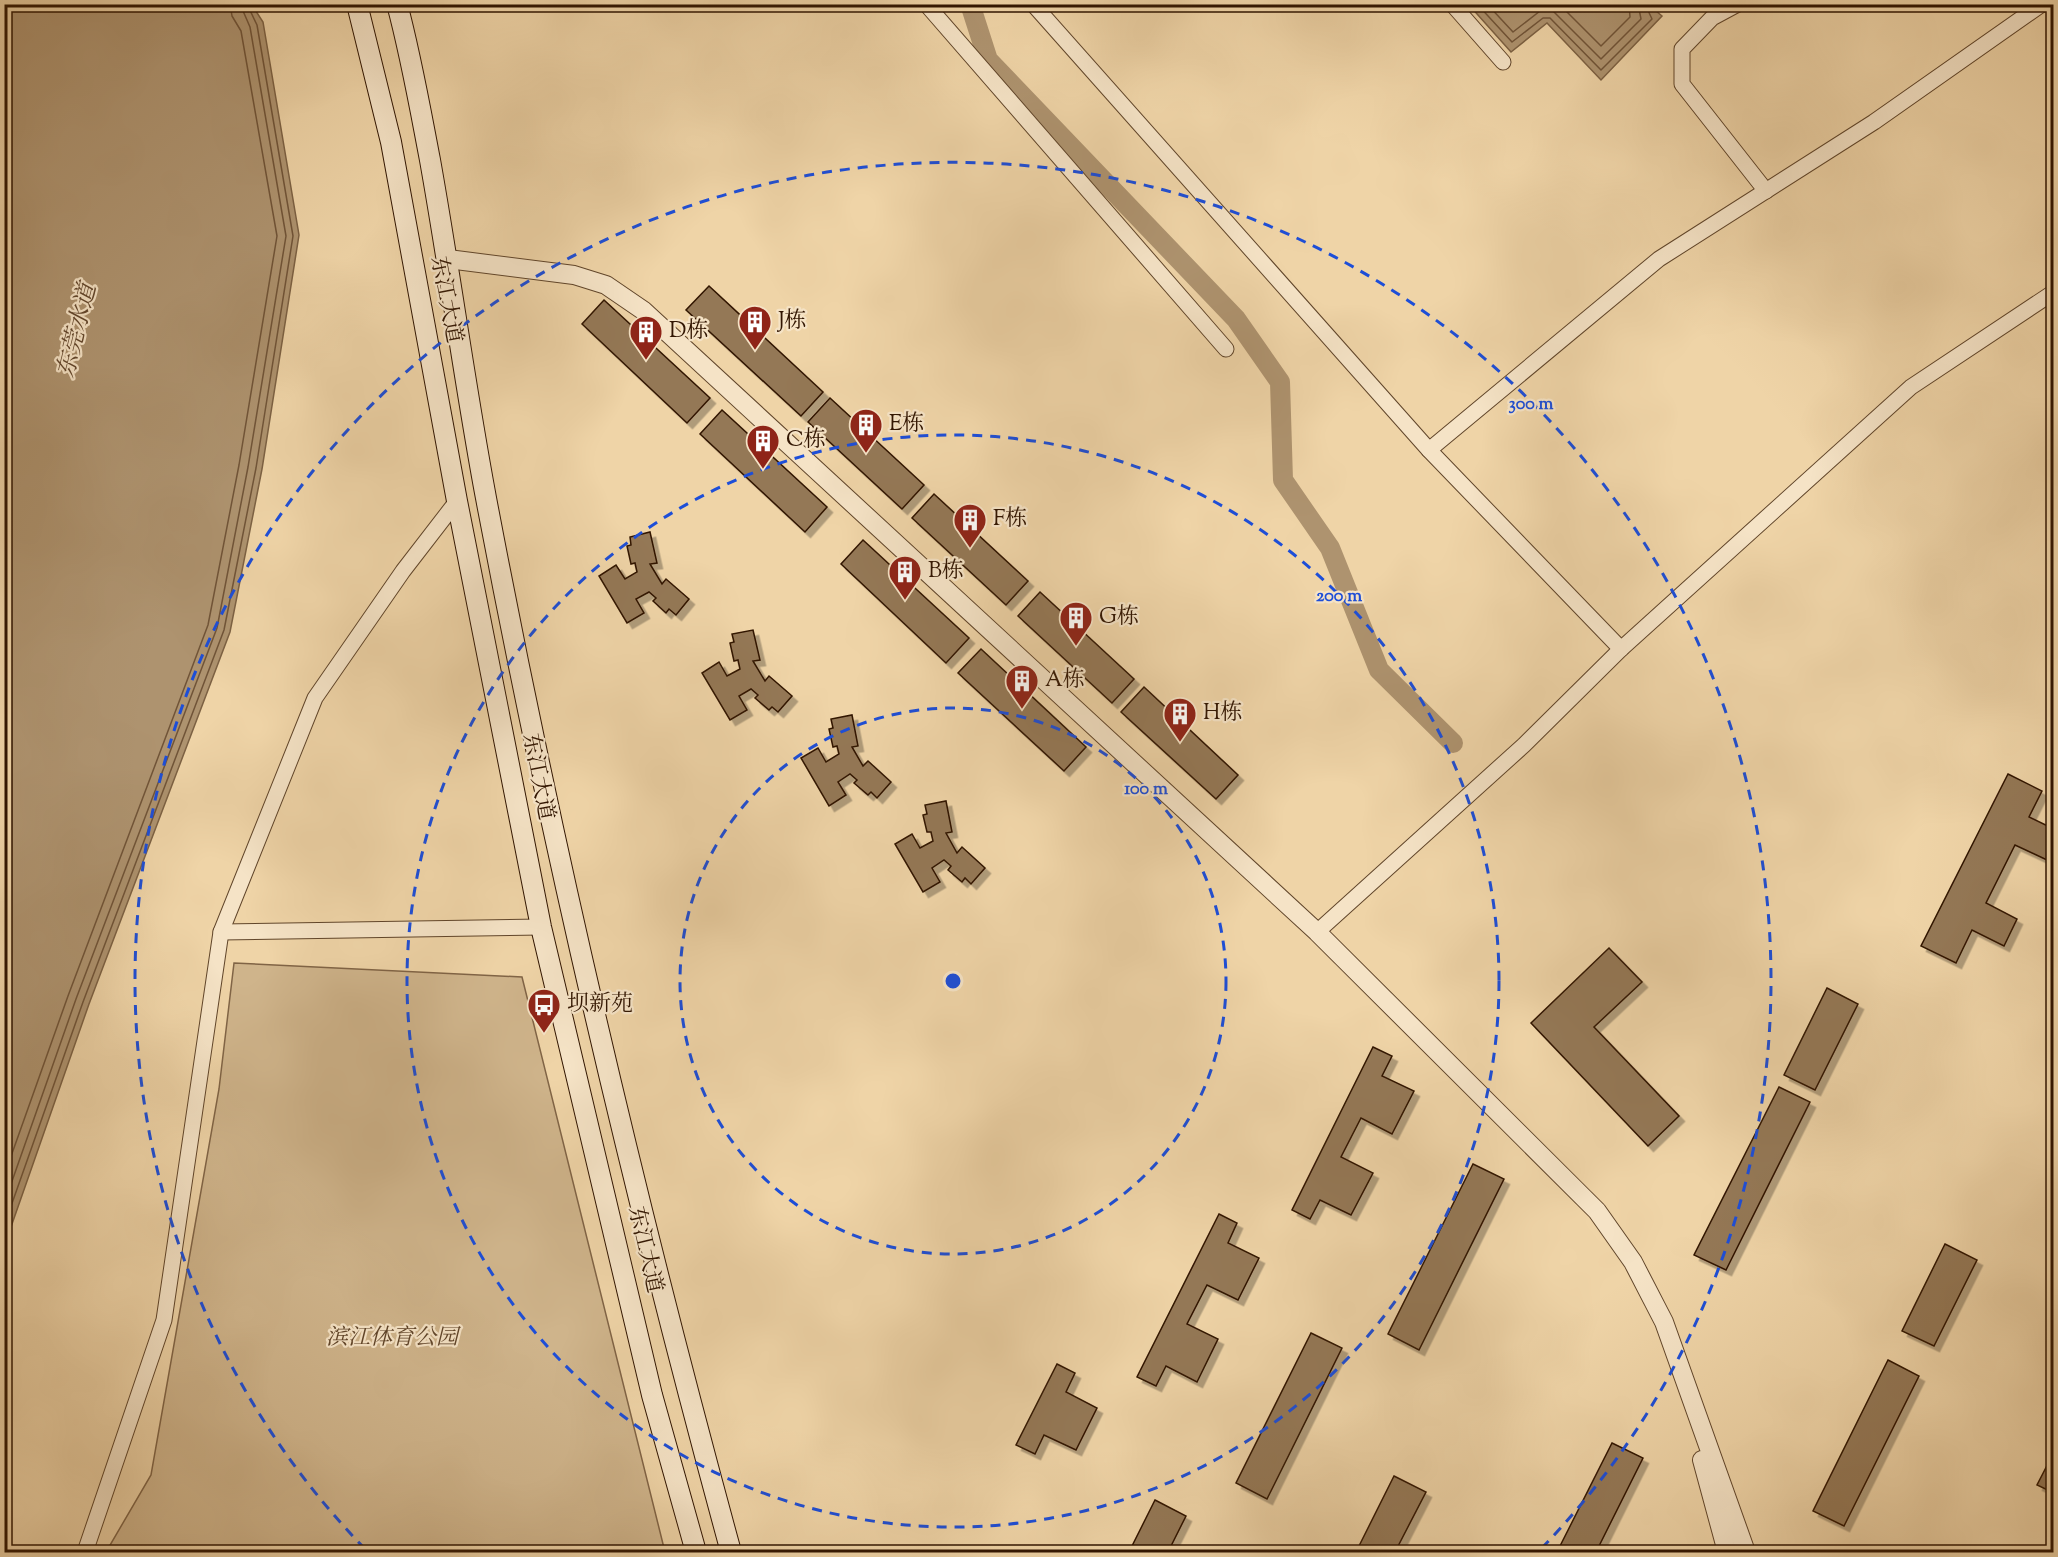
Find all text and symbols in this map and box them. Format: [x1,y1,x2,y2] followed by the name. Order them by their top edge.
[421,254,469,346] street label: 东江大道
[50,277,107,382] water label: 东莞水道
[737,304,773,351] building icon: J栋
[777,306,806,338] place label: J栋
[628,314,664,361] building icon: D栋
[669,316,708,348] place label: D栋
[1509,392,1554,418] text: 300 m
[848,407,884,454] building icon: E栋
[889,409,924,441] place label: E栋
[745,423,781,470] building icon: C栋
[786,425,826,457] place label: C栋
[952,502,988,549] building icon: F栋
[993,504,1027,536] place label: F栋
[887,554,923,601] building icon: B栋
[928,556,964,588] place label: B栋
[1316,584,1362,610] text: 200 m
[1058,600,1094,647] building icon: G栋
[1099,602,1139,634] place label: G栋
[1004,663,1040,710] building icon: A栋
[1045,665,1085,697] place label: A栋
[1162,696,1198,743] building icon: H栋
[1203,698,1242,730] place label: H栋
[513,731,561,823] street label: 东江大道
[1124,777,1168,803] text: 100 m
[943,971,963,991] centre of rings
[526,987,562,1034] bus stop icon: 坝新苑
[567,989,633,1021] place label: 坝新苑
[619,1204,669,1296] street label: 东江大道
[326,1323,461,1355] park label: 滨江体育公园

